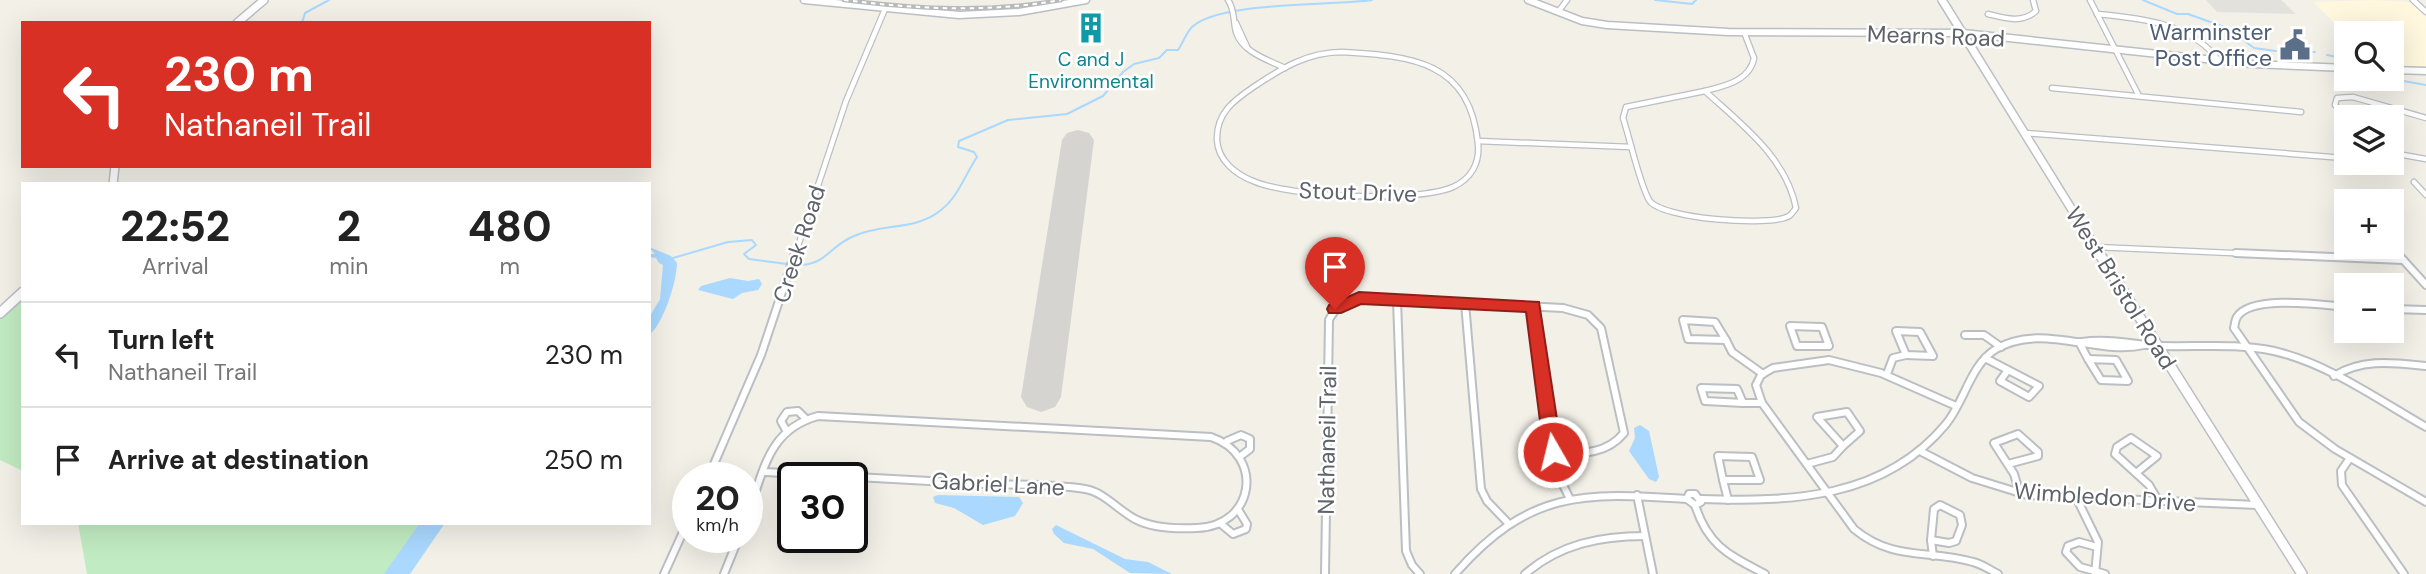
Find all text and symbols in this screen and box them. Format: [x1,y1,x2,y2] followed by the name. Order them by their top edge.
[1074,11,1108,45] building icon: C and J Environmental
[2149,17,2272,73] place label: Warminster Post Office
[1867,19,2005,53] street label: Mearns Road
[2334,21,2404,343] map controls
[2334,21,2404,91] button: search
[2278,28,2312,62] public building icon: Warminster Post Office
[164,42,314,106] text: 230 m
[1028,47,1154,94] place label: C and J Environmental
[49,49,140,140] icon: left
[164,104,372,146] text: Nathaneil Trail
[2334,105,2404,175] button: layers
[1298,175,1418,209] street label: Stout Drive
[766,181,832,307] street label: Creek Road
[2334,189,2404,259] button: +
[120,199,230,254] text: 22:52
[337,199,361,254] text: 2
[468,199,552,254] text: 480
[2059,201,2183,375] street label: West Bristol Road
[1305,237,1365,309] pin
[1316,248,1354,286] icon: arrive
[142,251,209,281] text: Arrival
[329,251,369,281] text: min
[500,251,520,281] text: m
[2334,273,2404,343] button: −
[108,323,215,357] text: Turn left
[49,336,87,374] icon: left
[545,338,623,372] text: 230 m
[108,357,257,387] text: Nathaneil Trail
[1311,365,1343,515] street label: Nathaneil Trail
[1516,415,1590,489] position arrow
[49,441,87,479] icon: arrive
[108,443,369,477] text: Arrive at destination
[544,443,623,477] text: 250 m
[777,462,868,553] speed limit sign: 30
[931,466,1065,502] street label: Gabriel Lane
[695,475,740,521] text: 20
[2013,476,2197,518] street label: Wimbledon Drive
[696,513,739,537] text: km/h

